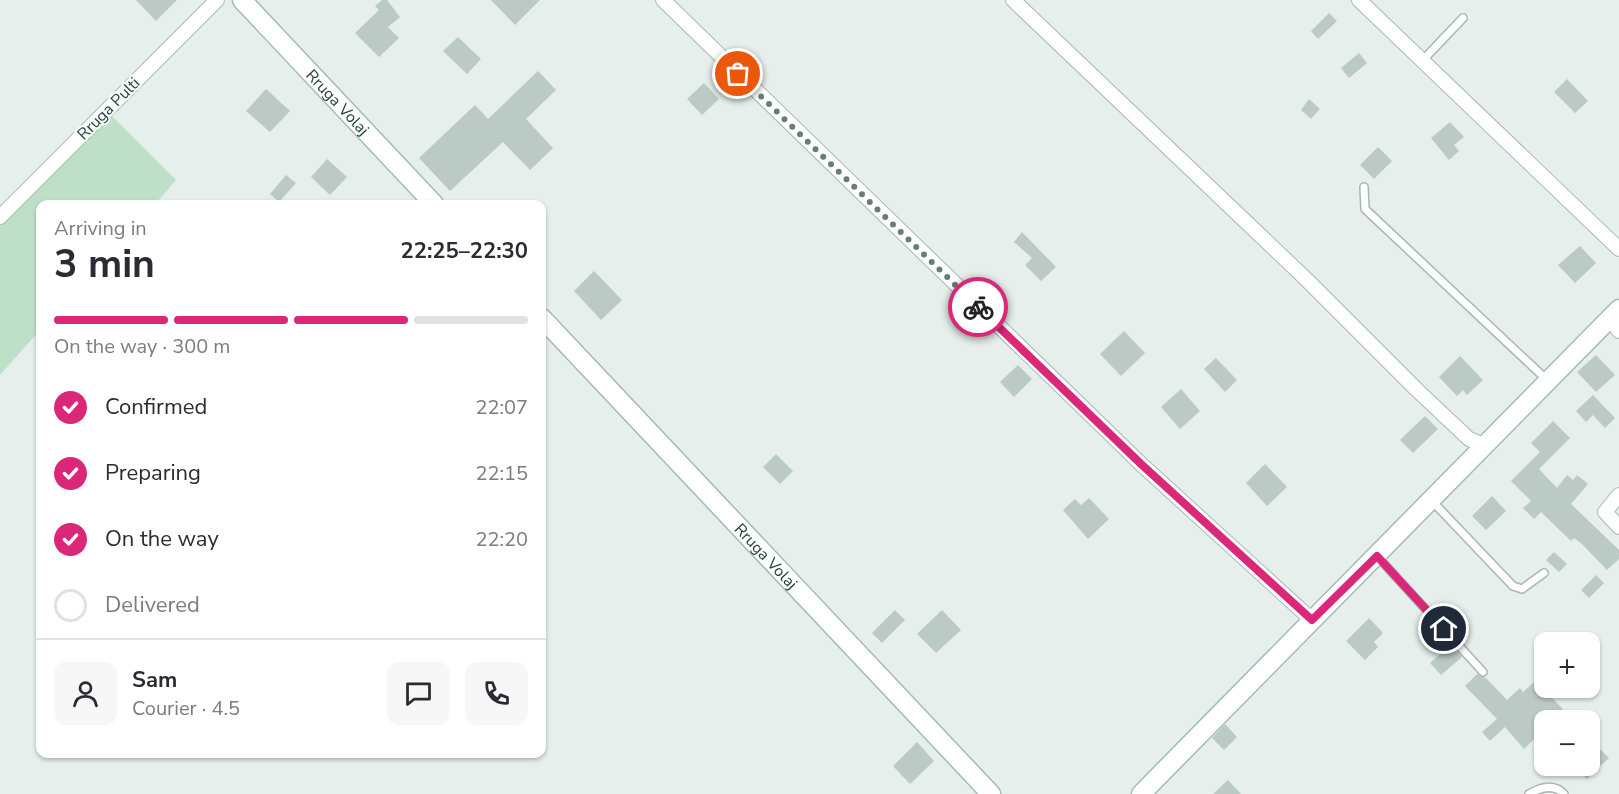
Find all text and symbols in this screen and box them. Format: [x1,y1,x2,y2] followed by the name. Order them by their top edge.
[712,48,763,99] pin
[721,57,754,90] icon: bag
[301,65,374,141] street label: Rruga Volaj
[73,73,145,145] street label: Rruga Pulti
[54,215,147,242] text: Arriving in
[400,236,528,266] text: 22:25–22:30
[54,238,155,291] text: 3 min
[948,277,1008,337] courier
[962,291,995,324] icon: bike
[54,333,230,360] text: On the way · 300 m
[54,391,87,424] icon: check
[105,392,207,422] text: Confirmed
[475,394,528,421] text: 22:07
[54,457,87,490] icon: check
[105,458,201,488] text: Preparing
[475,460,528,487] text: 22:15
[729,519,802,594] street label: Rruga Volaj
[54,523,87,556] icon: check
[105,524,219,554] text: On the way
[475,526,528,553] text: 22:20
[105,590,200,620] text: Delivered
[1418,603,1469,654] pin
[1427,612,1460,645] icon: home
[1534,632,1600,776] map controls
[1534,632,1600,698] button: +
[54,662,117,725] button: person
[387,662,450,725] button: chat
[465,662,528,725] button: phone
[132,665,177,695] text: Sam
[132,695,240,722] text: Courier · 4.5
[1534,710,1600,776] button: −

